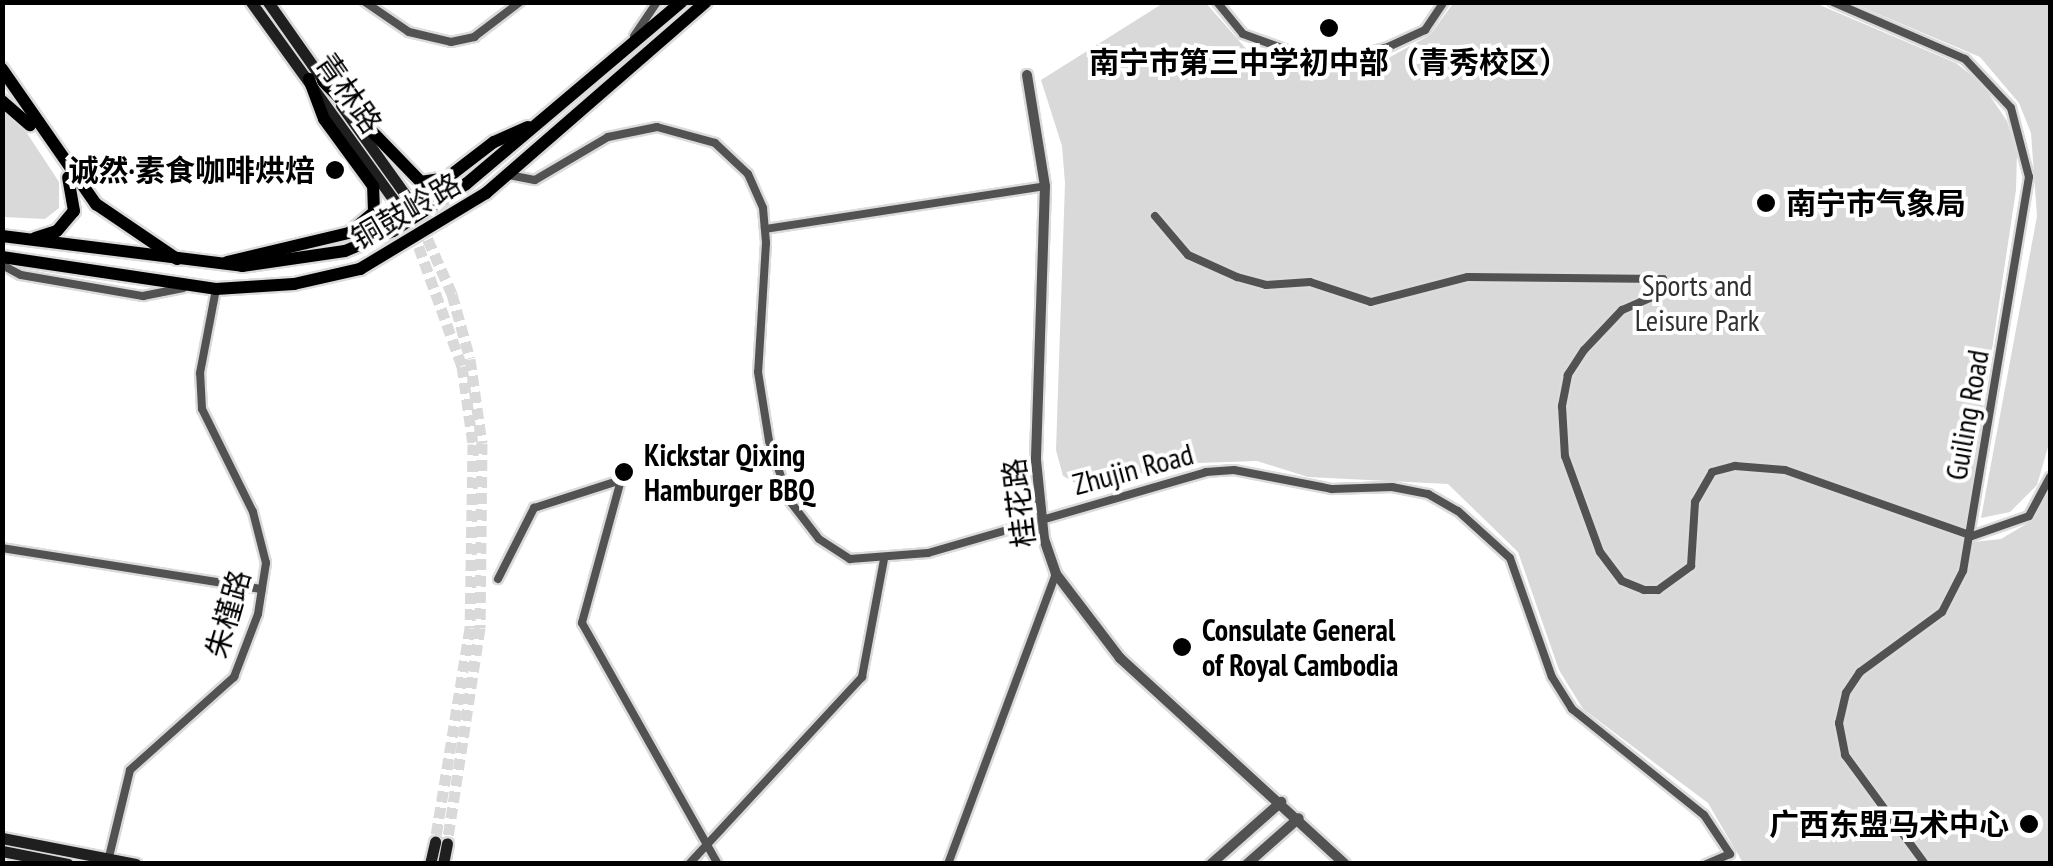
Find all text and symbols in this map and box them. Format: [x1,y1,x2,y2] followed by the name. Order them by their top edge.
[1318,17,1340,39] marker: 南宁市第三中学初中部（青秀校区）
[1089,44,1569,80] place label: 南宁市第三中学初中部（青秀校区）
[308,46,390,140] street label: 青林路
[69,152,315,188] place label: 诚然·素食咖啡烘焙
[324,159,346,181] marker: 诚然·素食咖啡烘焙
[345,165,467,257] street label: 铜鼓岭路
[1786,185,1966,221] place label: 南宁市气象局
[1755,192,1777,214] marker: 南宁市气象局
[1635,267,1759,338] park label: Sports and Leisure Park
[1938,347,1996,483] street label: Guiling Road
[1069,436,1197,502] street label: Zhujin Road
[644,437,815,508] place label: Kickstar Qixing Hamburger BBQ
[996,456,1042,550] street label: 桂花路
[613,461,635,483] marker: Kickstar Qixing Hamburger BBQ
[198,566,258,662] street label: 朱槿路
[1202,612,1399,682] place label: Consulate General of Royal Cambodia
[1171,636,1193,658] marker: Consulate General of Royal Cambodia
[1769,806,2009,842] place label: 广西东盟马术中心
[2018,813,2040,835] marker: 广西东盟马术中心

